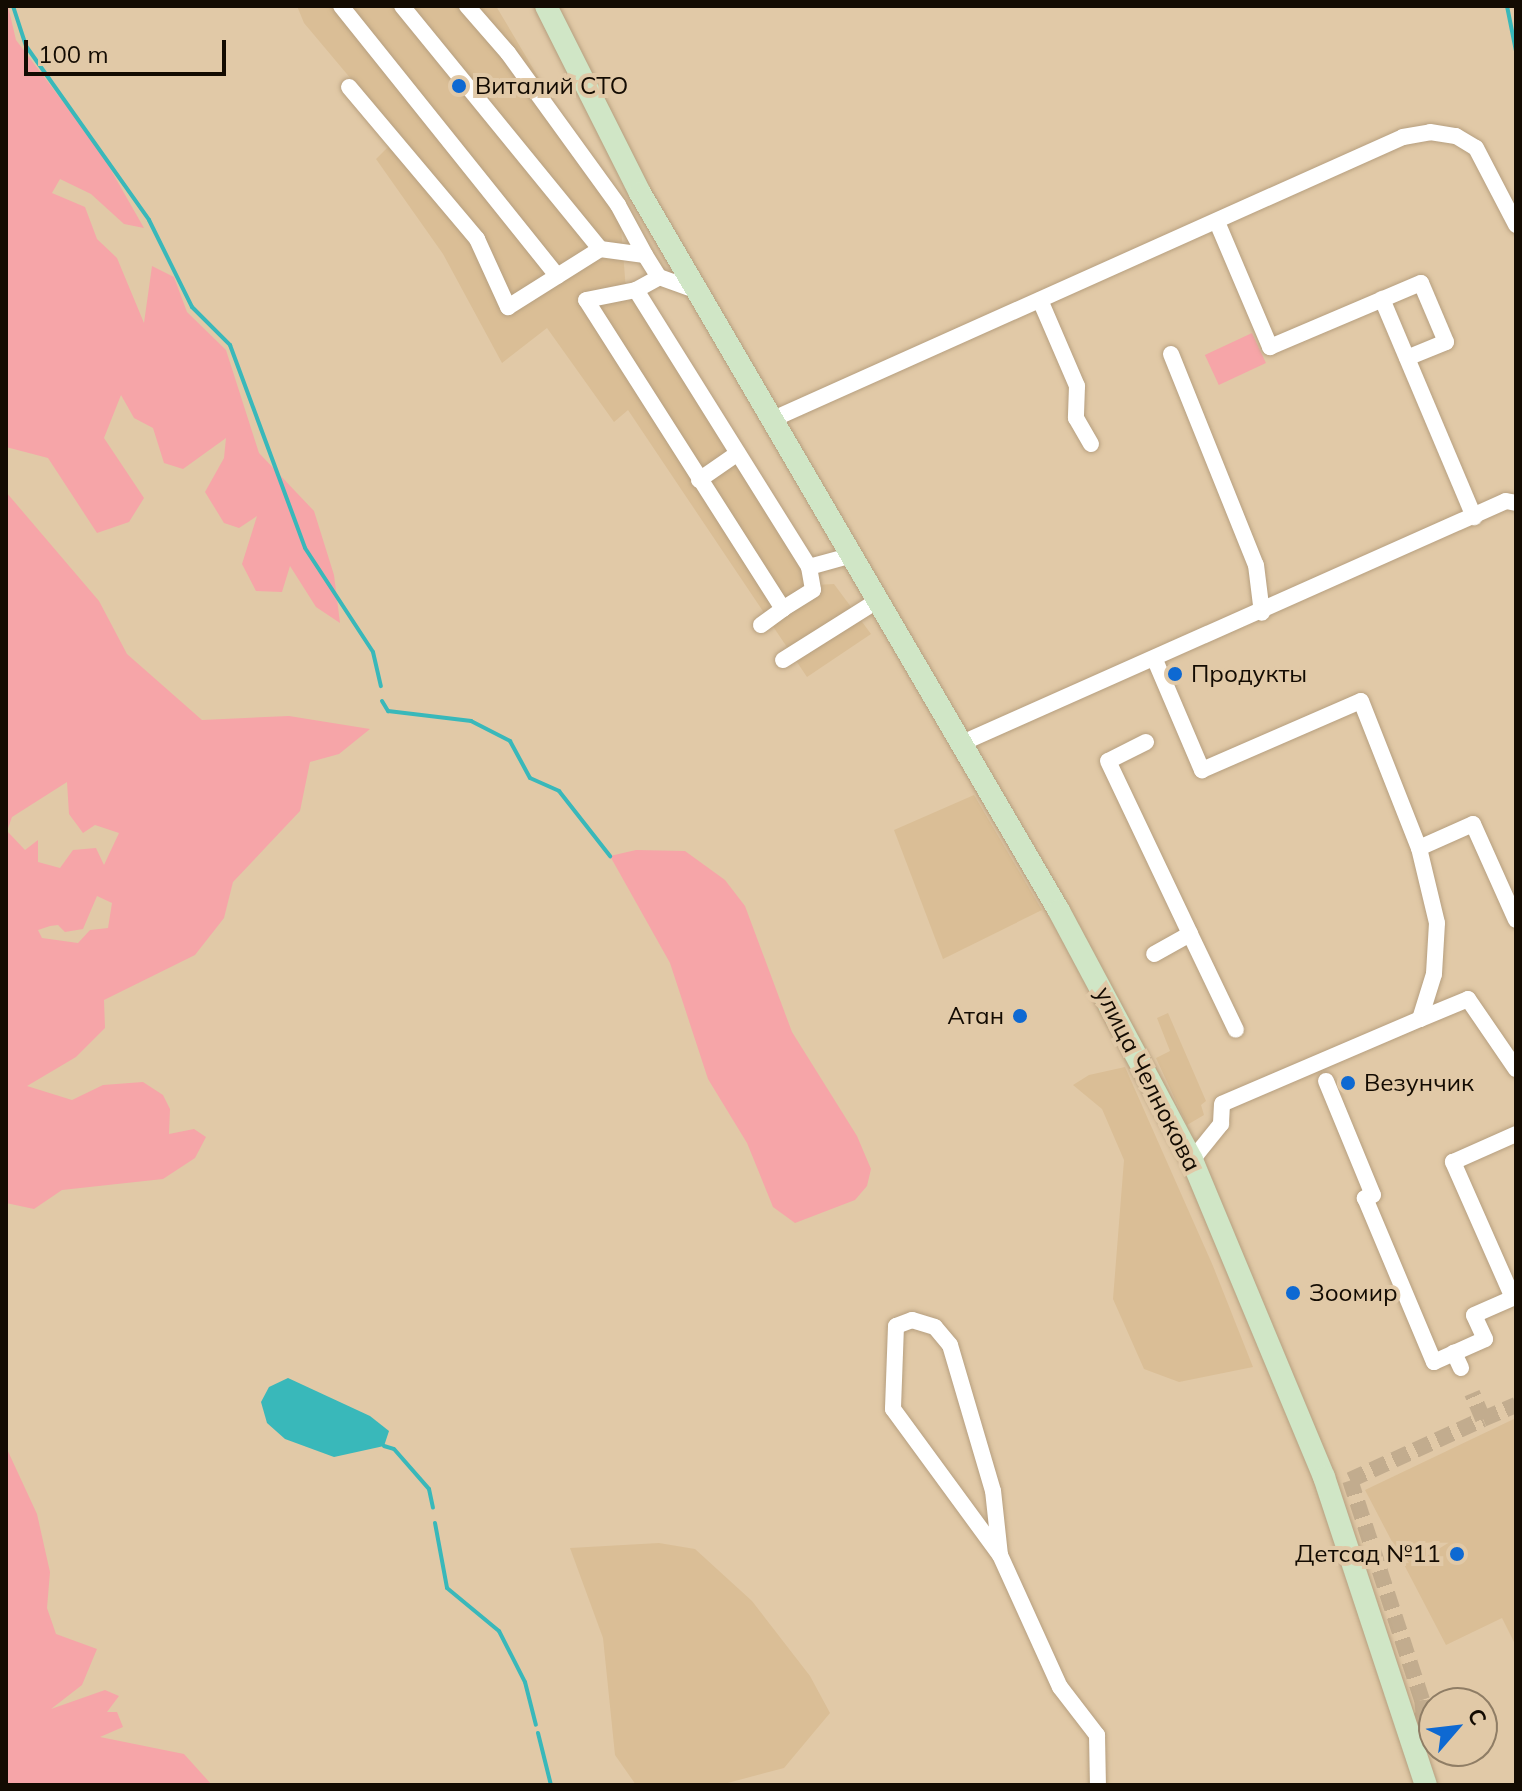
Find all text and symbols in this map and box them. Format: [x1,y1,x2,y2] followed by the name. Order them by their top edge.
[28,24,230,74] scale bar
[38,39,109,69] text: 100 m
[475,72,628,100] place label: Виталий СТО
[450,77,468,95] marker: Виталий СТО
[1191,660,1307,688] place label: Продукты
[1166,665,1184,683] marker: Продукты
[1089,982,1207,1176] street label: улица Челнокова
[947,1002,1004,1030] place label: Атан
[1011,1007,1029,1025] marker: Атан
[1364,1069,1474,1097] place label: Везунчик
[1339,1074,1357,1092] marker: Везунчик
[1309,1279,1398,1307] place label: Зоомир
[1284,1284,1302,1302] marker: Зоомир
[1295,1540,1441,1568] place label: Детсад №11
[1448,1545,1466,1563] marker: Детсад №11
[1418,1687,1498,1767] north arrow
[1462,1703,1493,1730] text: С

